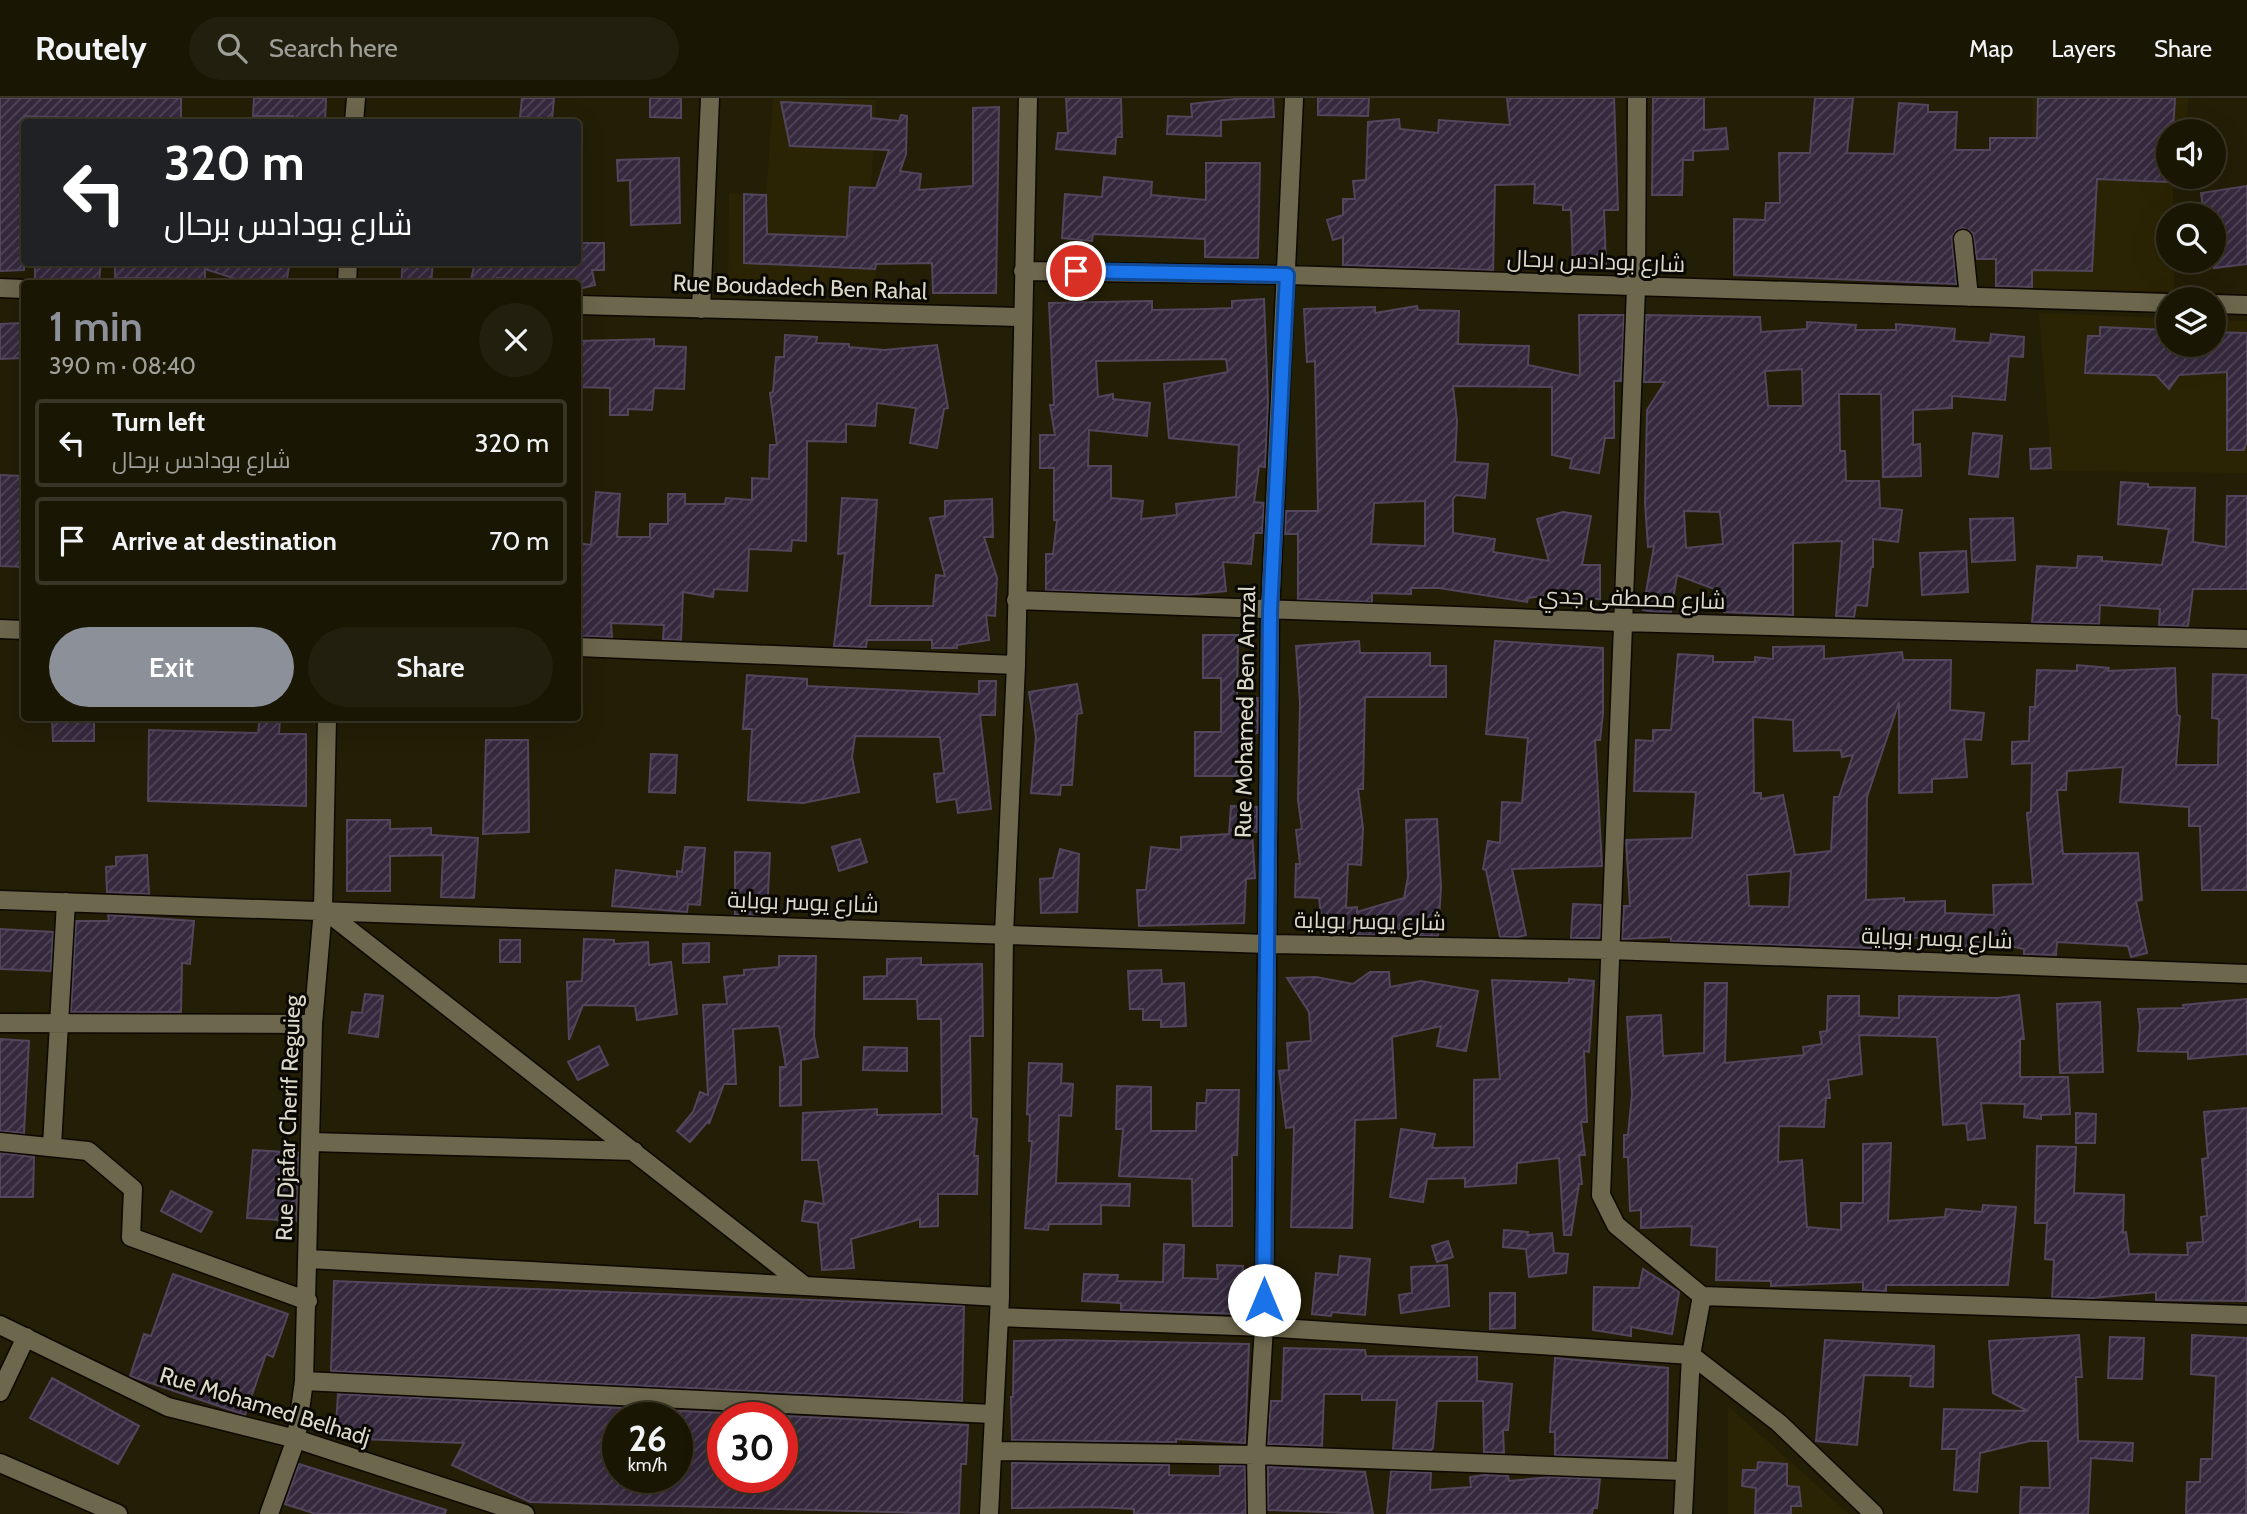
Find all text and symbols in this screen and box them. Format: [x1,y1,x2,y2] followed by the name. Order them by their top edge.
[189,17,679,80] search box
[35,28,147,68] text: Routely
[213,29,251,67] icon: search
[269,32,398,64] text: Search here
[1969,34,2013,63] text: Map
[2051,34,2116,63] text: Layers
[2154,34,2212,63] text: Share
[2156,119,2226,357] map controls
[2156,119,2226,189] button: sound
[164,133,305,192] text: 320 m
[49,147,140,238] icon: left
[2156,203,2226,273] button: search
[164,204,412,243] text: شارع بودادس برحال
[1046,241,1106,301] pin
[1506,244,1686,280] street label: شارع بودادس برحال
[1057,252,1095,290] icon: arrive
[672,269,928,305] street label: Rue Boudadech Ben Rahal
[2156,287,2226,357] button: layers
[49,300,143,352] text: 1 min
[479,303,553,377] button: close
[49,352,196,380] text: 390 m · 08:40
[112,406,205,438] text: Turn left
[53,424,91,462] icon: left
[475,427,549,459] text: 320 m
[112,446,291,474] text: شارع بودادس برحال
[53,522,91,560] icon: arrive
[112,525,337,557] text: Arrive at destination
[489,525,549,557] text: 70 m
[1538,581,1726,619] street label: شارع مصطفى جدي
[1229,585,1261,838] street label: Rue Mohamed Ben Amzal
[49,627,294,707] button: Exit
[308,627,553,707] button: Share
[727,885,879,921] street label: شارع يوسر بوباية
[1294,906,1446,938] street label: شارع يوسر بوباية
[1861,921,2013,957] street label: شارع يوسر بوباية
[270,994,306,1241] street label: Rue Djafar Cherif Reguieg
[1227,1263,1301,1337] position arrow
[156,1361,374,1451] street label: Rue Mohamed Belhadj
[707,1402,798,1493] speed limit sign: 30
[628,1417,667,1460] text: 26
[628,1454,667,1476] text: km/h

